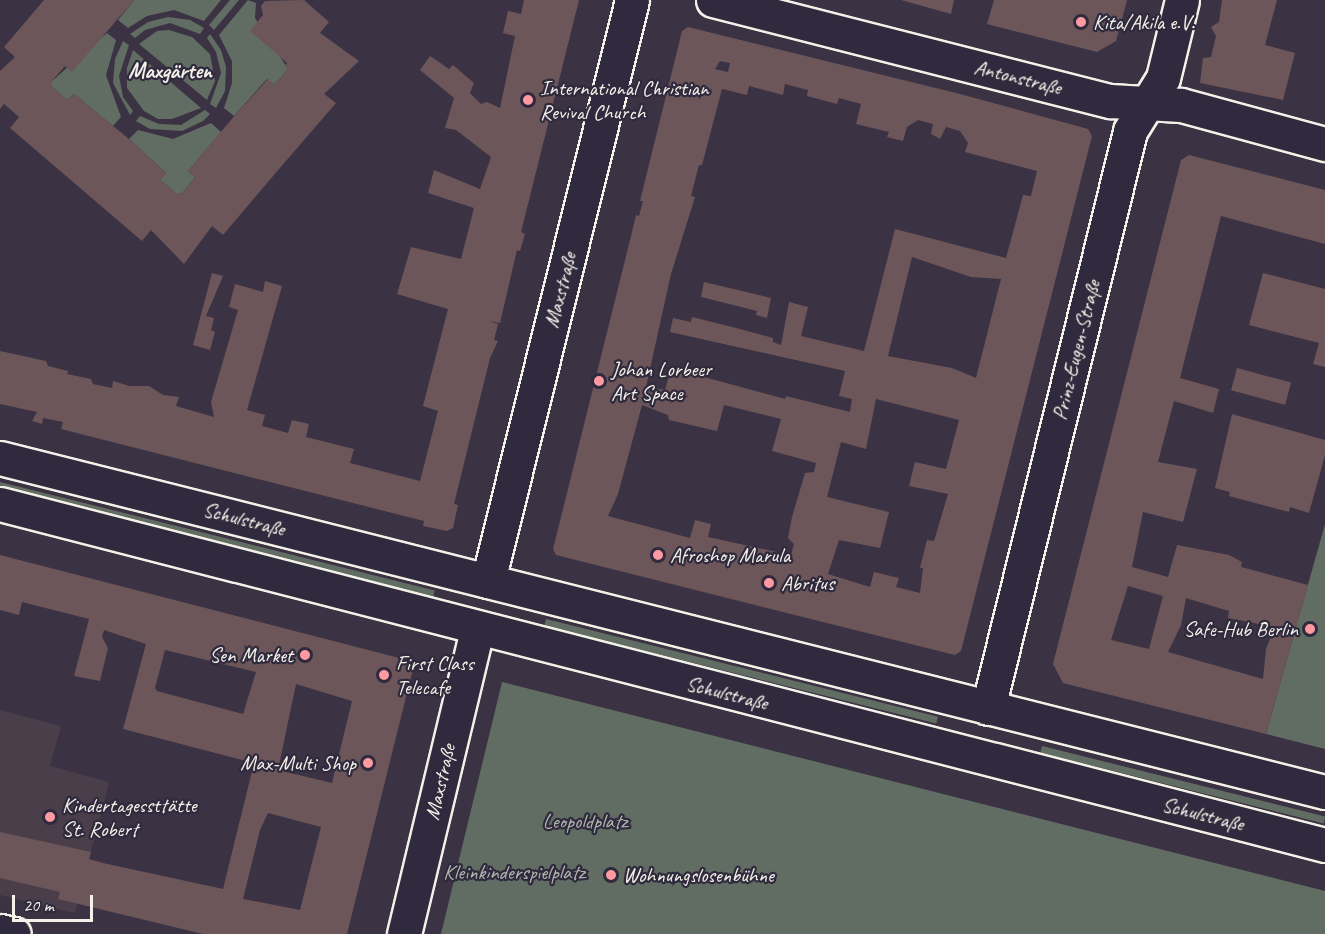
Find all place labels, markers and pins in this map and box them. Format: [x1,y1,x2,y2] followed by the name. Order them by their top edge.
[1093,9,1195,35] place label: Kita/Akila e.V.
[1074,15,1088,29] marker: Kita/Akila e.V.
[540,75,709,125] place label: International Christian Revival Church
[521,93,535,107] marker: International Christian Revival Church
[611,356,712,406] place label: Johan Lorbeer Art Space
[592,374,606,388] marker: Johan Lorbeer Art Space
[670,542,791,568] place label: Afroshop Marula
[651,548,665,562] marker: Afroshop Marula
[781,570,834,596] place label: Abritus
[762,576,776,590] marker: Abritus
[1183,616,1298,642] place label: Safe-Hub Berlin
[1303,622,1317,636] marker: Safe-Hub Berlin
[209,642,293,668] place label: Sen Market
[298,648,312,662] marker: Sen Market
[396,650,473,700] place label: First Class Telecafe
[377,668,391,682] marker: First Class Telecafe
[240,750,356,776] place label: Max-Multi Shop
[361,756,375,770] marker: Max-Multi Shop
[62,792,197,842] place label: Kindertagessttätte St. Robert
[43,810,57,824] marker: Kindertagessttätte St. Robert
[623,862,774,888] place label: Wohnungslosenbühne
[604,868,618,882] marker: Wohnungslosenbühne

